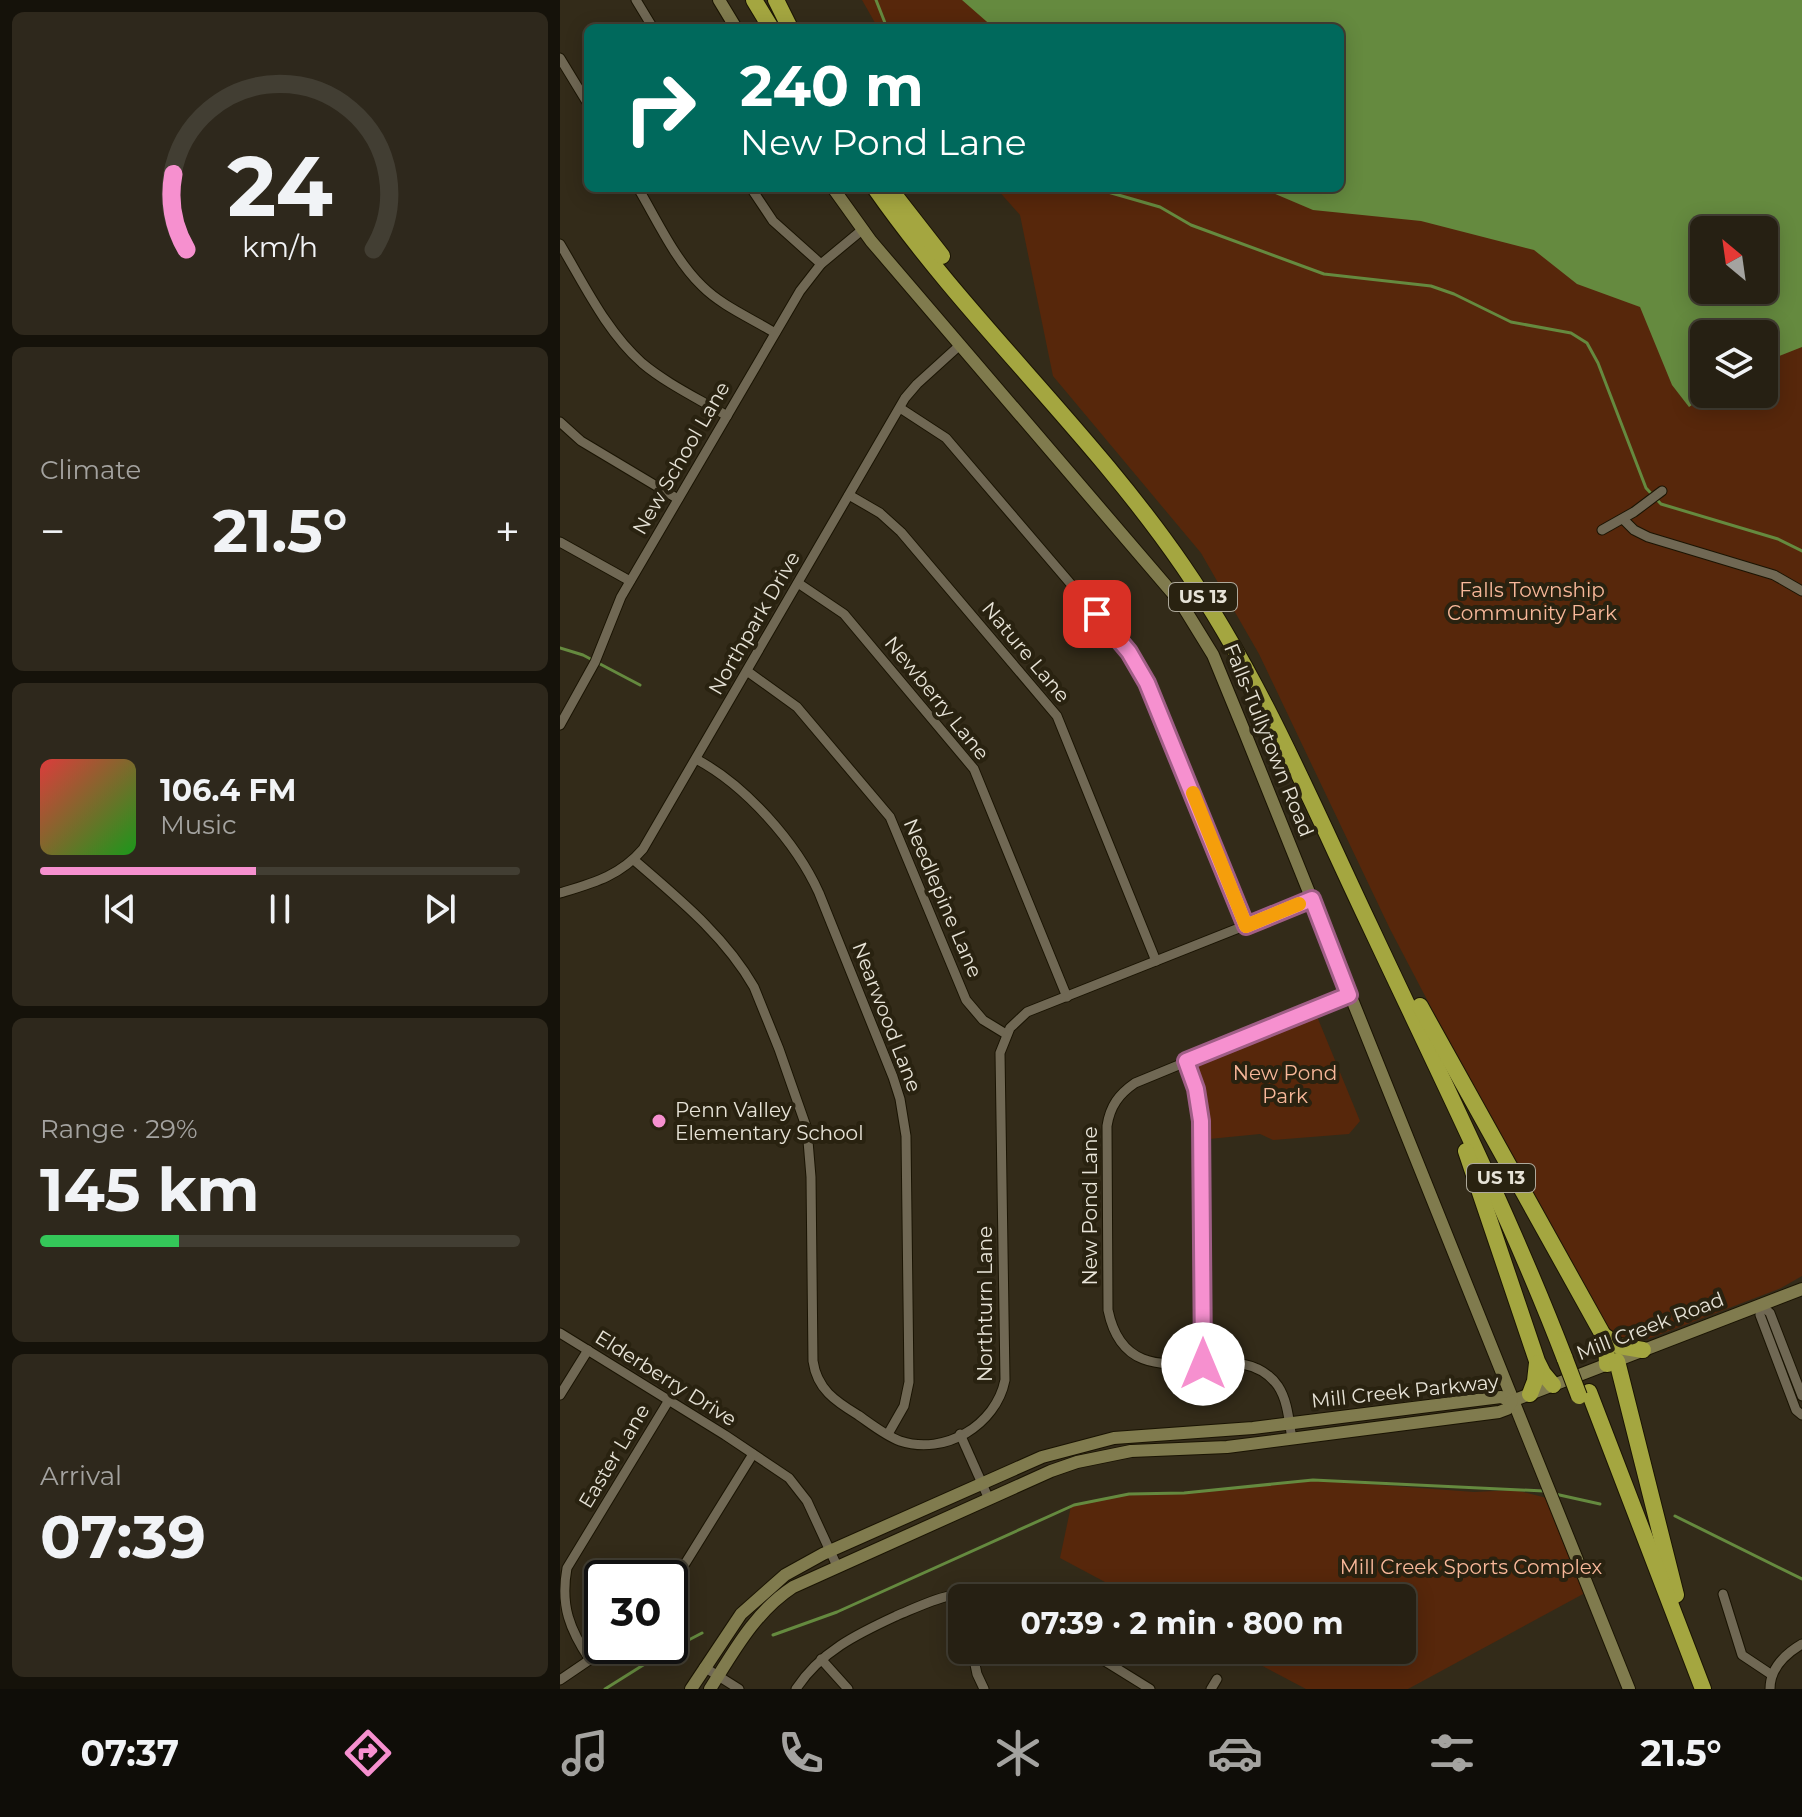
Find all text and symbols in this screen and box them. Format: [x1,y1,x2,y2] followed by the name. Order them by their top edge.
[740,52,924,120] text: 240 m
[608,56,712,160] icon: right
[740,120,1026,164] text: New Pond Lane
[227,134,333,236] text: 24
[1690,216,1778,304] north arrow
[1690,216,1778,408] map controls
[242,229,318,264] text: km/h
[1690,320,1778,408] button: layers
[627,377,735,539] street label: New School Lane
[40,454,141,486] text: Climate
[212,494,348,567] text: 21.5°
[40,504,65,558] text: −
[495,504,520,558] text: +
[703,547,805,699] street label: Northpark Drive
[1447,578,1617,625] park label: Falls Township Community Park
[1063,580,1131,648] pin
[1169,583,1237,611] road number: US 13
[1075,592,1119,636] icon: arrive
[977,597,1075,707] street label: Nature Lane
[880,631,994,765] street label: Newberry Lane
[1219,640,1319,840] street label: Falls-Tullytown Road
[160,772,296,809] text: 106.4 FM
[160,809,237,841] text: Music
[899,815,987,981] street label: Needlepine Lane
[98,887,142,931] icon: previous
[258,887,302,931] icon: pause
[418,887,462,931] icon: next
[847,939,927,1095] street label: Nearwood Lane
[1233,1061,1337,1108] park label: New Pond Park
[675,1098,864,1145] place label: Penn Valley Elementary School
[650,1112,668,1130] marker: Penn Valley Elementary School
[40,1113,197,1145] text: Range · 29%
[1078,1126,1102,1286] street label: New Pond Lane
[40,1153,260,1226] text: 145 km
[1467,1164,1535,1192] road number: US 13
[973,1226,997,1382] street label: Northturn Lane
[1573,1287,1727,1365] street label: Mill Creek Road
[1161,1322,1245,1406] position arrow
[591,1325,741,1431] street label: Elderberry Drive
[1310,1369,1500,1413] street label: Mill Creek Parkway
[574,1400,654,1512] street label: Easter Lane
[40,1460,122,1492] text: Arrival
[40,1500,206,1573] text: 07:39
[1340,1555,1603,1579] park label: Mill Creek Sports Complex
[584,1560,688,1664] speed limit sign: 30
[1021,1605,1344,1642] text: 07:39 · 2 min · 800 m
[340,1725,396,1781] icon: directions
[557,1725,613,1781] icon: music
[773,1725,829,1781] icon: phone
[990,1725,1046,1781] icon: climate
[1207,1725,1263,1781] icon: car
[1424,1725,1480,1781] icon: filters
[80,1731,179,1775] text: 07:37
[1641,1731,1722,1775] text: 21.5°

